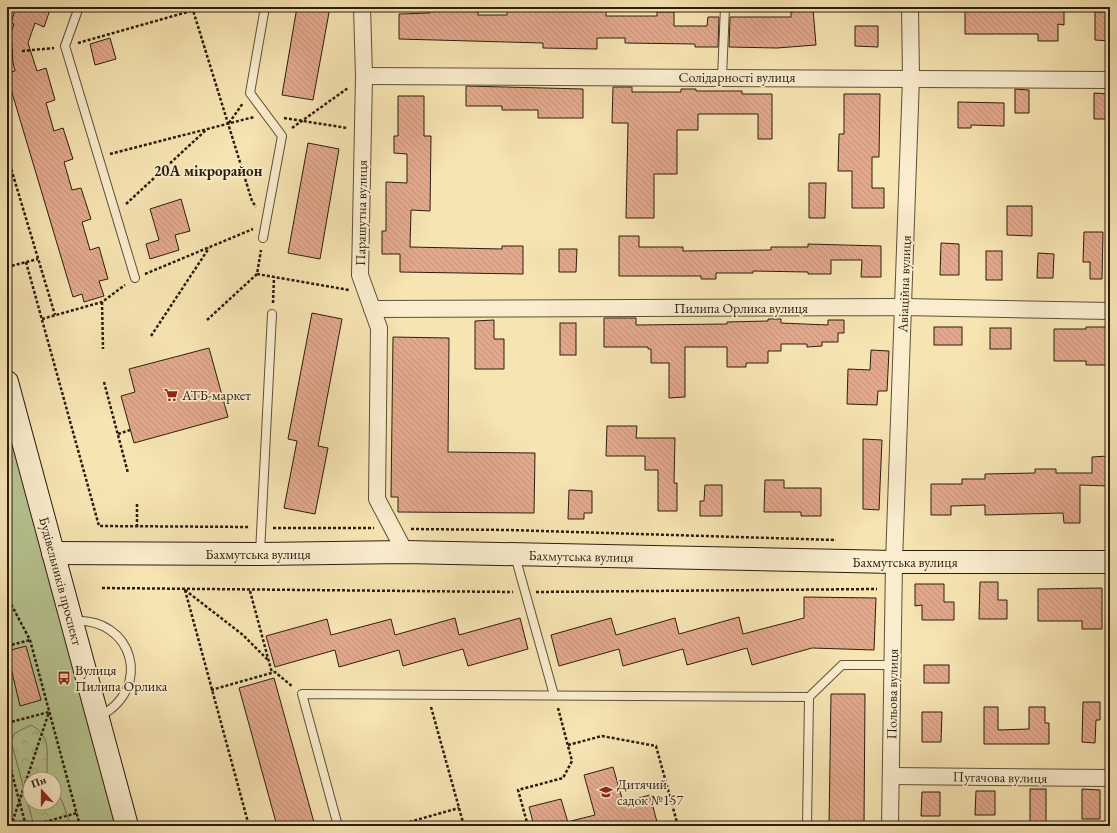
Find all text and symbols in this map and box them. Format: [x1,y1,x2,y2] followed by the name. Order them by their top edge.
[679,68,795,86] street label: Солідарності вулиця
[351,160,371,266] street label: Парашутна вулиця
[154,161,263,180] district label: 20А мікрорайон
[893,235,915,334] street label: Авіаційна вулиця
[674,299,808,317] street label: Пилипа Орлика вулиця
[181,386,251,404] place label: АТБ-маркет
[163,387,179,403] supermarket icon: АТБ-маркет
[35,515,87,648] street label: Будівельників проспект
[205,545,311,563] street label: Бахмутська вулиця
[528,546,634,566] street label: Бахмутська вулиця
[852,553,958,571] street label: Бахмутська вулиця
[882,648,902,740] street label: Польова вулиця
[75,661,168,695] place label: Вулиця Пилипа Орлика
[56,670,72,686] bus stop icon: Вулиця Пилипа Орлика
[953,767,1047,787] street label: Пугачова вулиця
[22,771,62,811] north arrow
[29,772,49,791] text: Пн
[617,775,683,809] place label: Дитячий садок №157
[598,784,614,800] school or university icon: Дитячий садок №157

